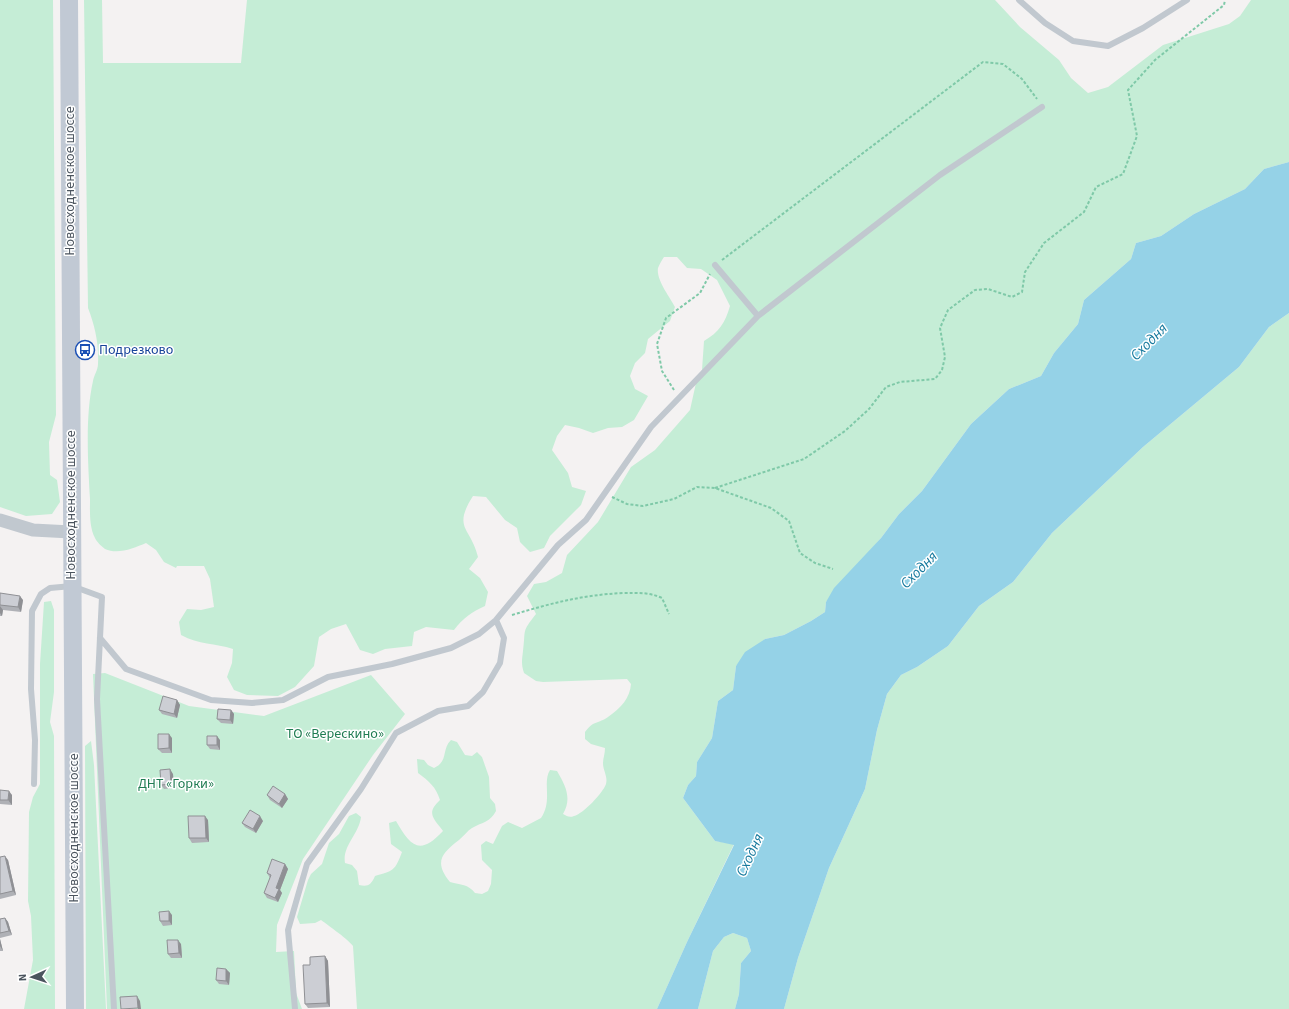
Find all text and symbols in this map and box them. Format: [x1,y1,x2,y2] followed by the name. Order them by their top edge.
[60,106,80,256] street label: Новосходненское шоссе
[1126,319,1172,365] water label: Сходня
[74,339,96,361] bus stop icon: Подрезково
[99,340,173,360] place label: Подрезково
[61,430,81,580] street label: Новосходненское шоссе
[896,547,942,593] water label: Сходня
[286,724,384,744] park label: ТО «Верескино»
[64,753,84,903] street label: Новосходненское шоссе
[138,774,214,794] park label: ДНТ «Горки»
[731,830,769,880] water label: Сходня
[12,957,52,997] north arrow
[15,973,30,982] text: N

